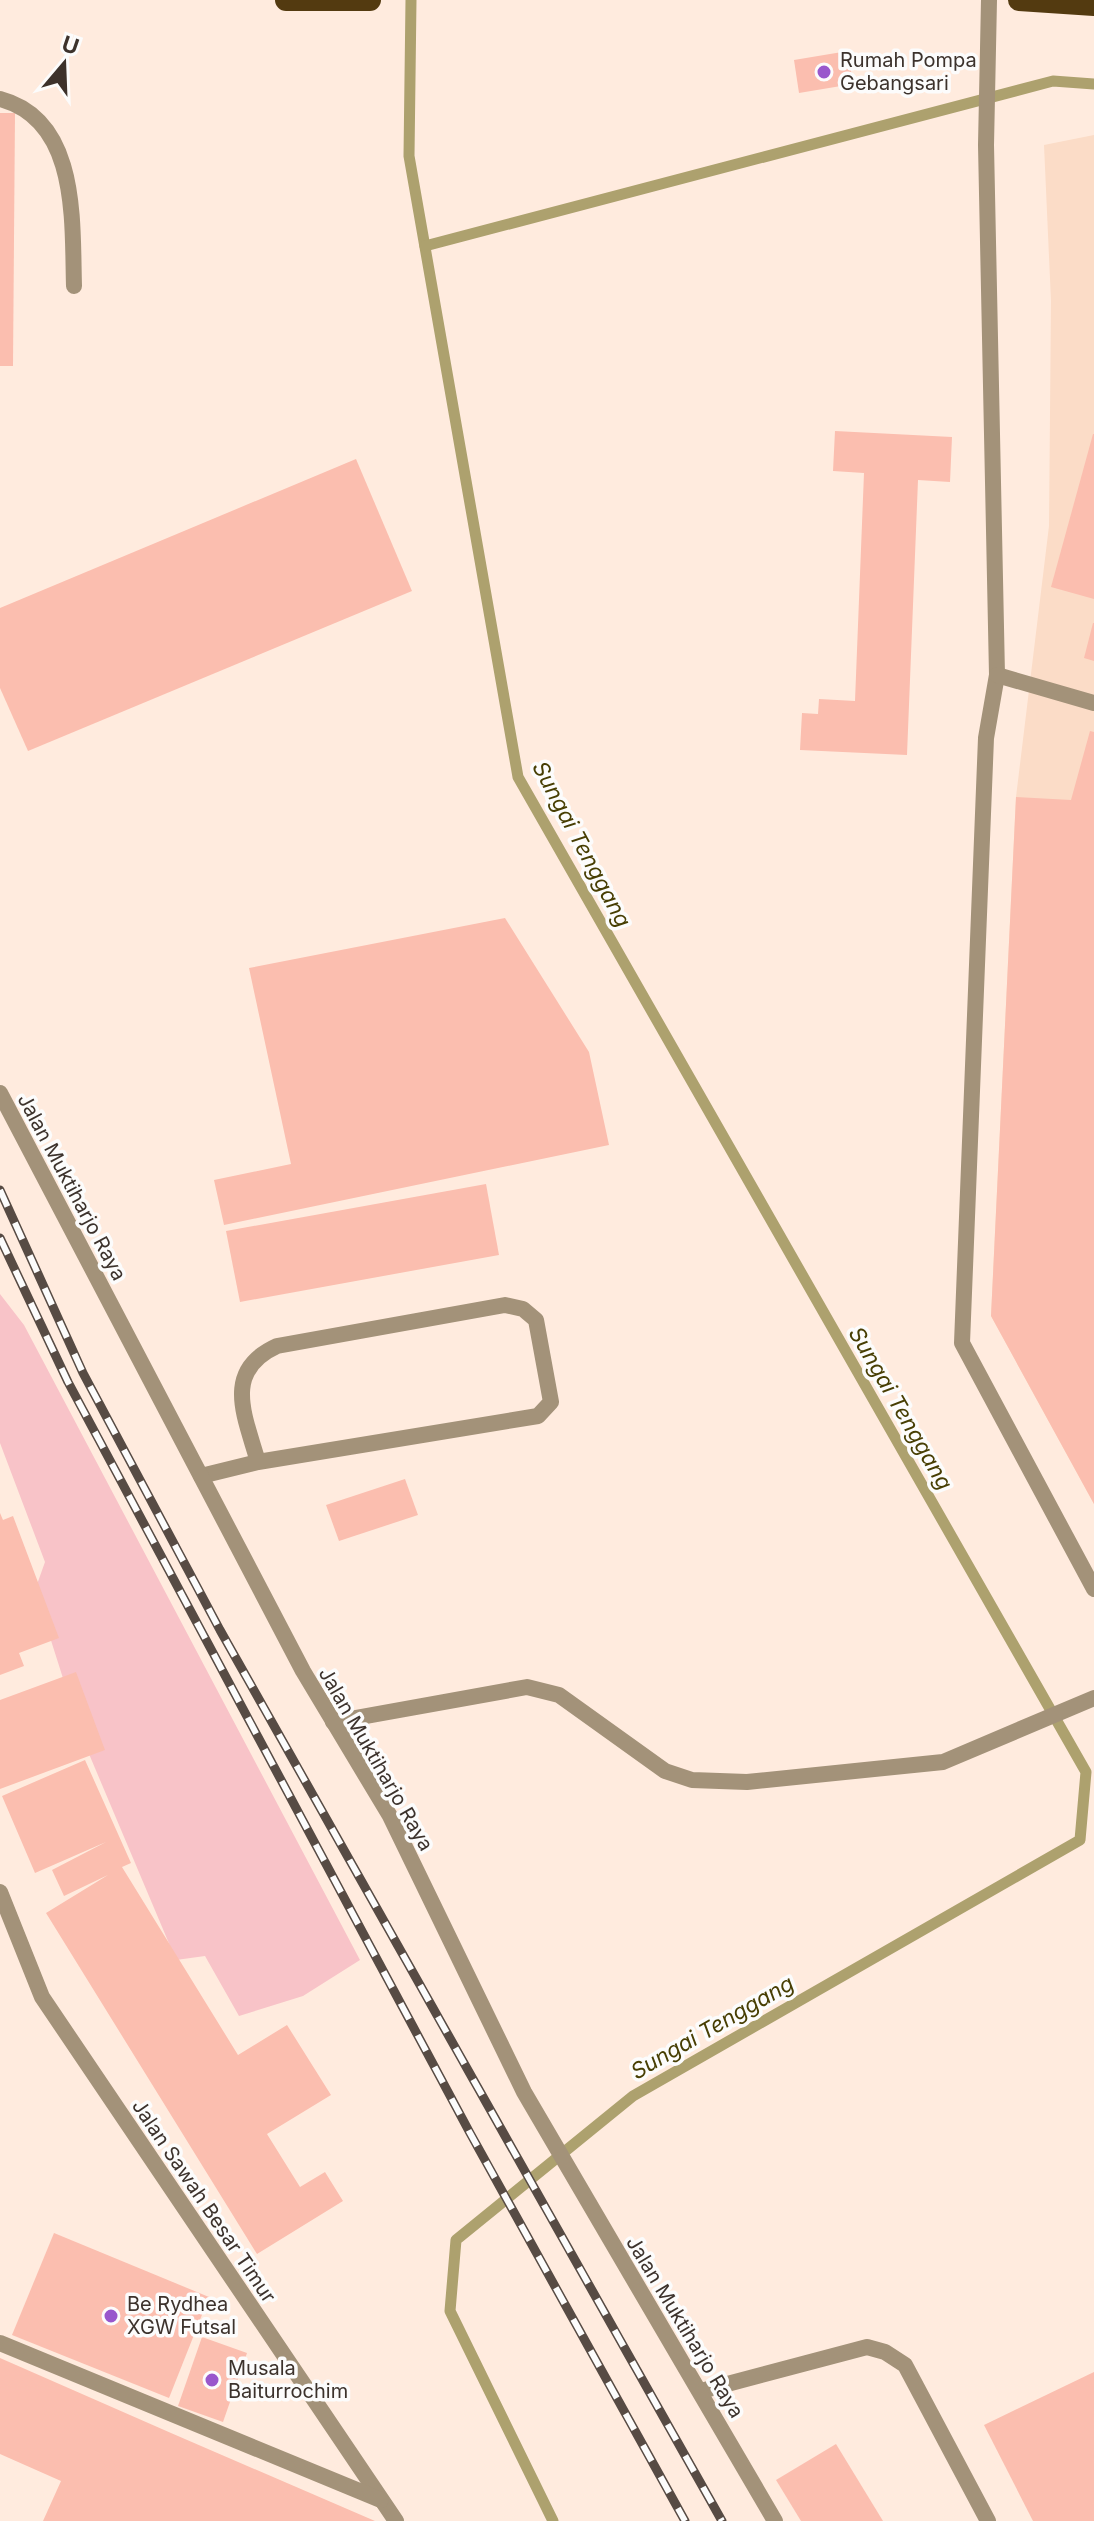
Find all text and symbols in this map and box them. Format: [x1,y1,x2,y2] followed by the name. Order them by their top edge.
[24,24,104,104] north arrow
[59,30,82,60] text: U
[840,48,977,95] place label: Rumah Pompa Gebangsari
[815,63,833,81] marker: Rumah Pompa Gebangsari
[527,757,637,931] water label: Sungai Tenggang
[13,1090,131,1284] street label: Jalan Muktiharjo Raya
[844,1322,958,1494] water label: Sungai Tenggang
[314,1663,438,1855] street label: Jalan Muktiharjo Raya
[626,1970,798,2084] water label: Sungai Tenggang
[127,2095,281,2307] street label: Jalan Sawah Besar Timur
[621,2232,749,2422] street label: Jalan Muktiharjo Raya
[127,2292,236,2339] place label: Be Rydhea XGW Futsal
[102,2307,120,2325] marker: Be Rydhea XGW Futsal
[228,2356,348,2403] place label: Musala Baiturrochim
[203,2371,221,2389] marker: Musala Baiturrochim

